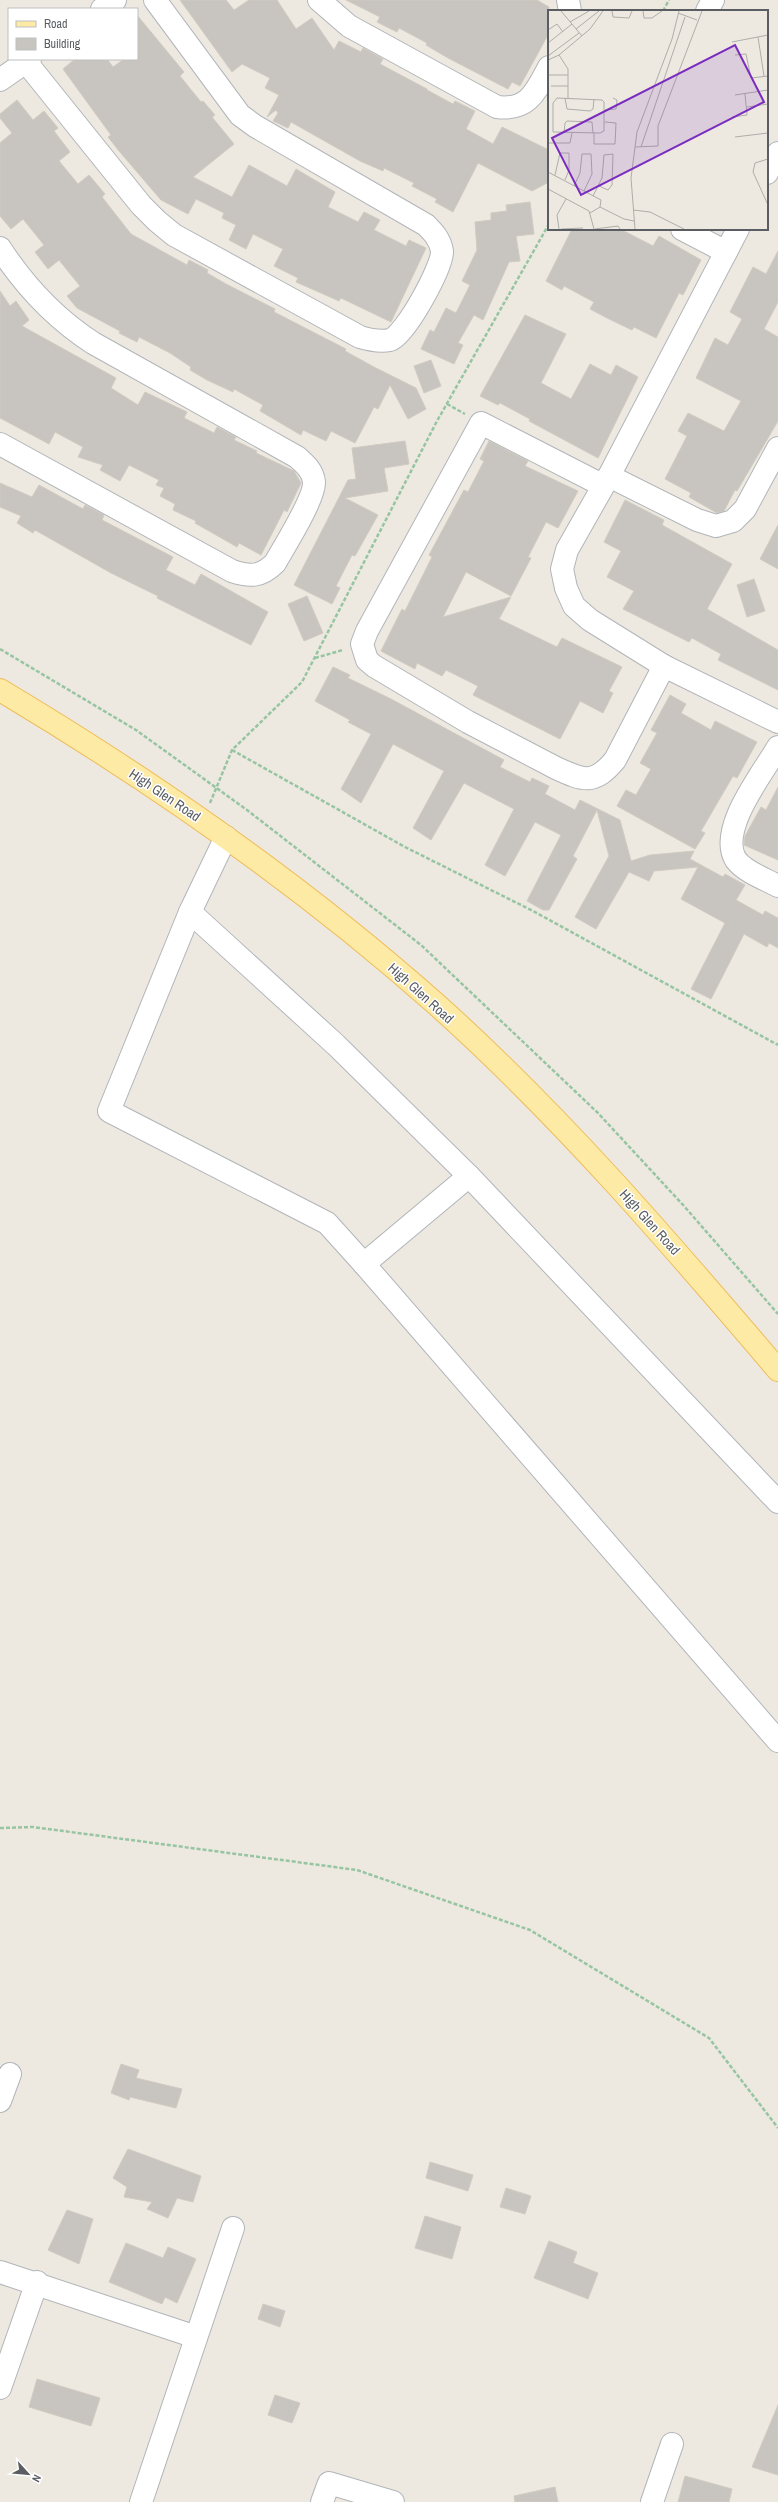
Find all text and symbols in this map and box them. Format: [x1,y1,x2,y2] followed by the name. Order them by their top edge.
[8,8,138,60] legend
[548,10,768,230] inset map
[44,16,68,32] text: Road
[44,36,81,52] text: Building
[126,765,204,825] street label: High Glen Road
[384,959,458,1027] street label: High Glen Road
[616,1185,684,1259] street label: High Glen Road
[8,2454,48,2494] north arrow
[29,2472,45,2485] text: N

